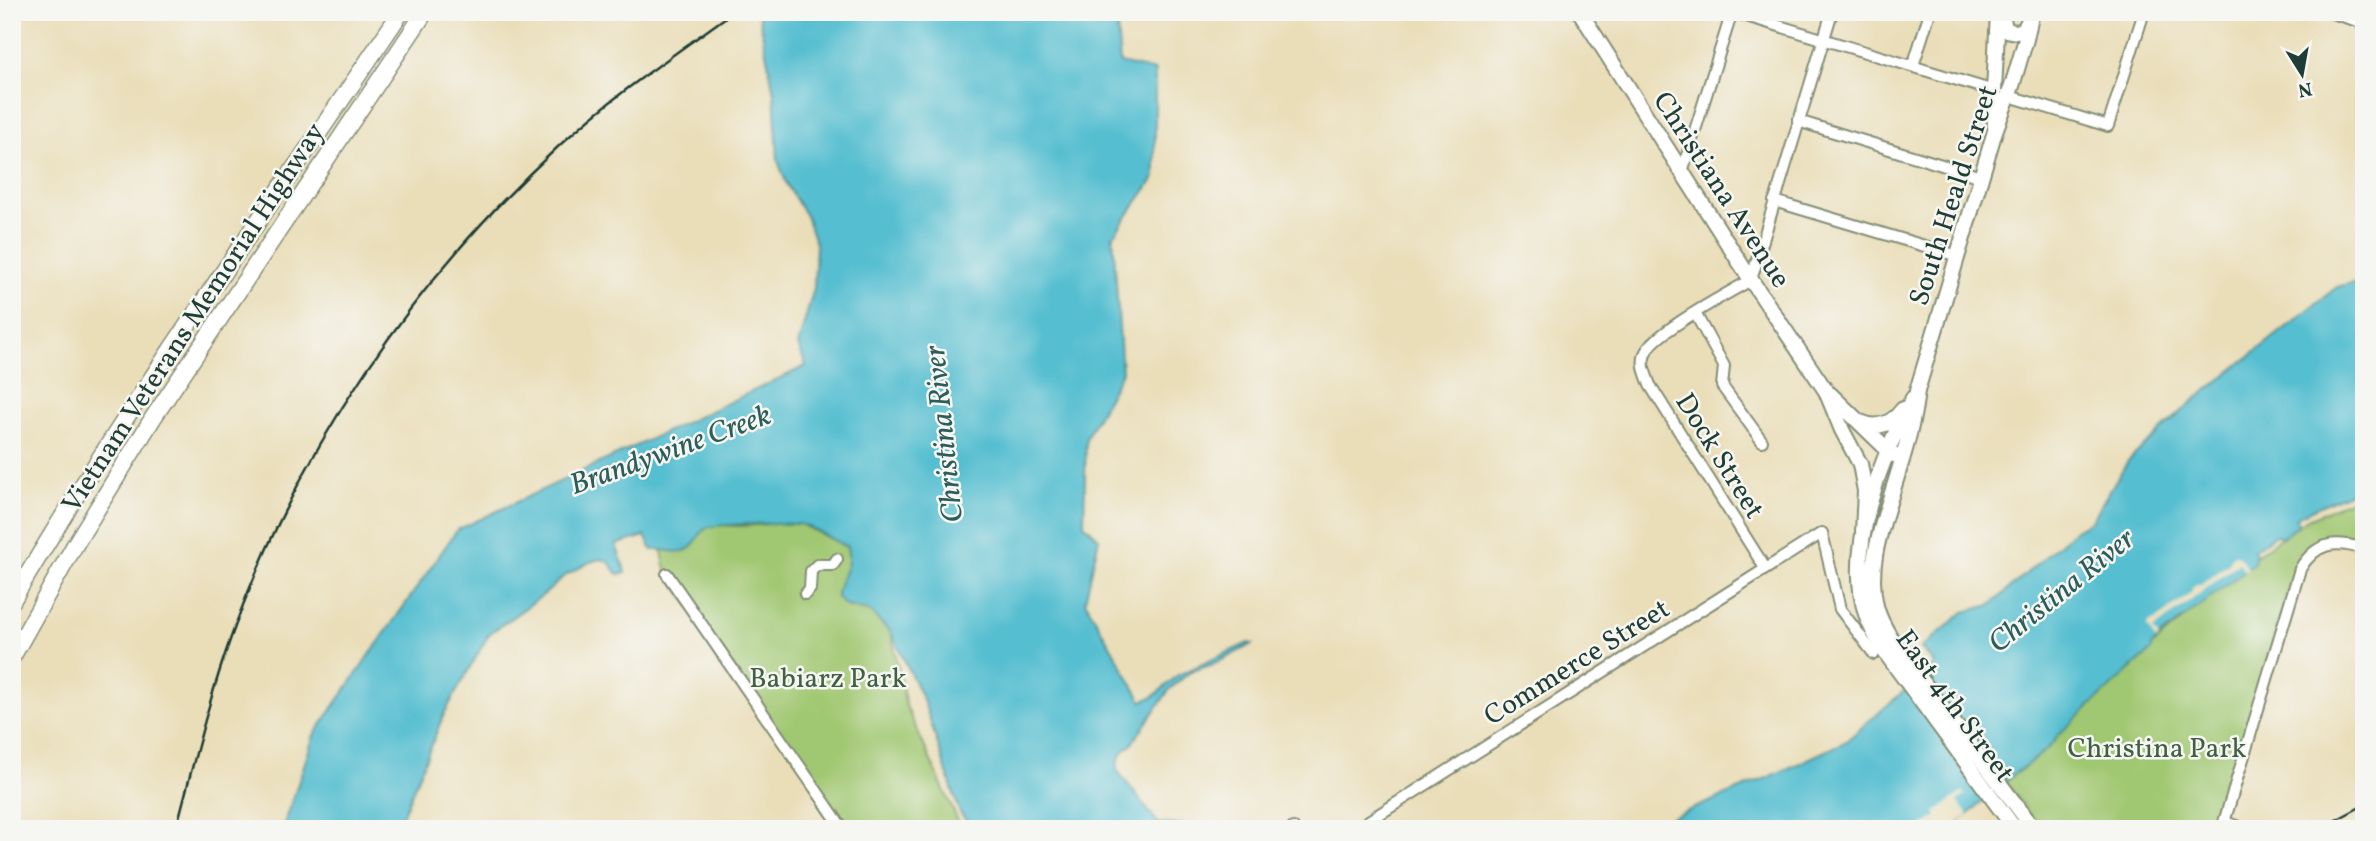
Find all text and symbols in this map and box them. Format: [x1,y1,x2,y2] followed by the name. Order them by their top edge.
[2268,38,2338,108] north arrow
[2295,75,2314,103] text: N
[1900,81,2008,311] street label: South Heald Street
[1643,84,1799,296] street label: Christiana Avenue
[53,116,335,521] street label: Vietnam Veterans Memorial Highway
[915,342,975,525] water label: Christina River
[1665,386,1773,527] street label: Dock Street
[564,395,777,507] water label: Brandywine Creek
[1980,519,2145,664] water label: Christina River
[1477,590,1678,736] street label: Commerce Street
[1885,622,2023,791] street label: East 4th Street
[749,660,907,699] park label: Babiarz Park
[2068,730,2246,769] park label: Christina Park

